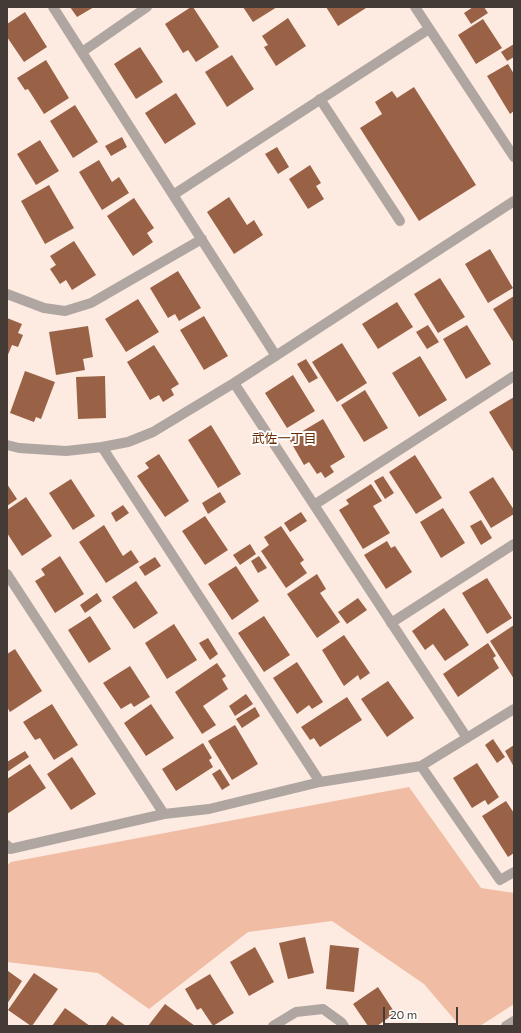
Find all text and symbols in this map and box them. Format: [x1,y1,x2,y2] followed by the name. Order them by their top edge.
[252,431,316,447] district label: 武佐一丁目
[385,999,460,1025] scale bar
[390,1007,417,1021] text: 20 m

